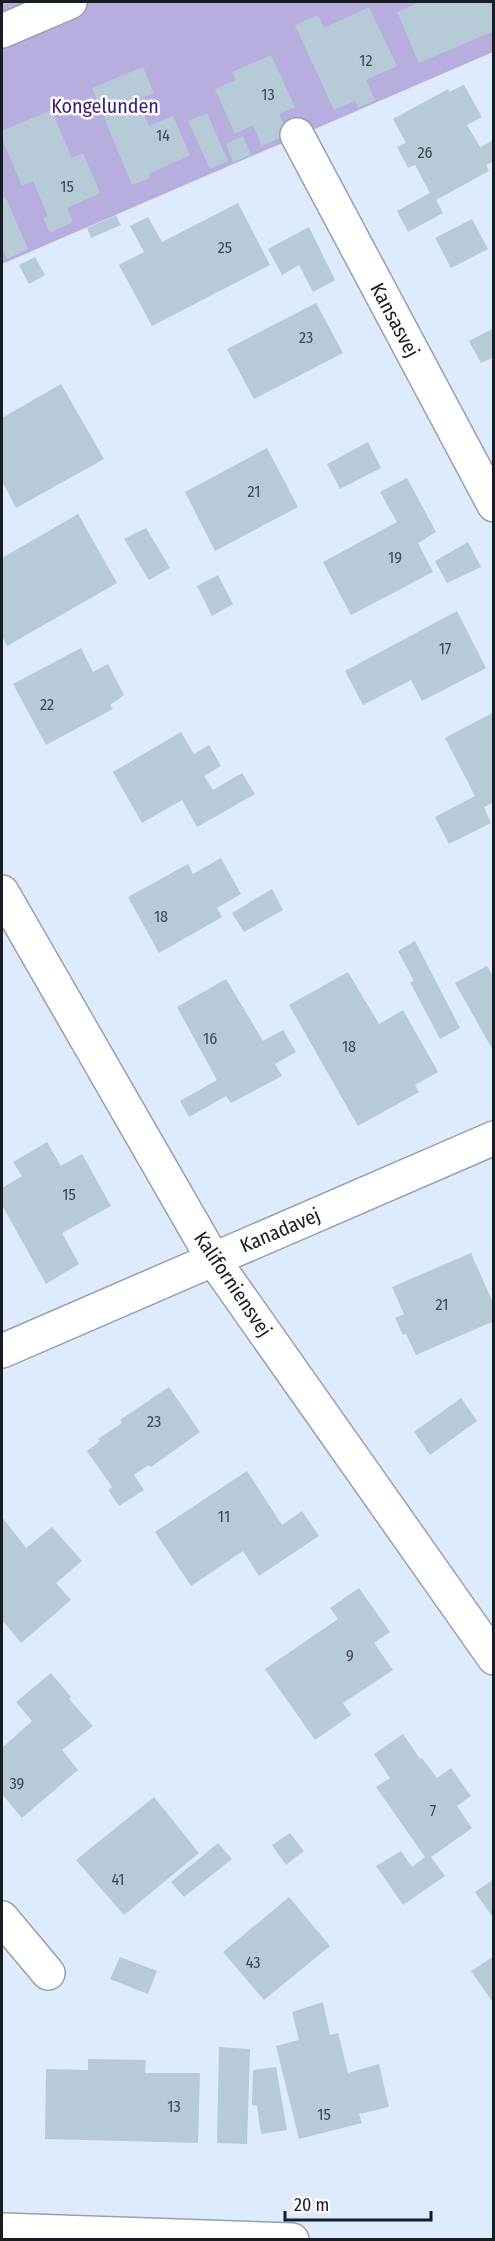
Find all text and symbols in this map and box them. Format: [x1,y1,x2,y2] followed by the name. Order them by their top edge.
[359,51,373,70] house number: 12
[261,85,275,104] house number: 13
[51,94,159,118] park label: Kongelunden
[156,126,170,145] house number: 14
[418,143,433,162] house number: 26
[60,177,74,196] house number: 15
[218,238,232,257] house number: 25
[365,279,425,361] street label: Kansasvej
[299,328,313,347] house number: 23
[248,482,260,501] house number: 21
[388,548,402,567] house number: 19
[439,639,452,658] house number: 17
[40,695,54,714] house number: 22
[154,907,168,926] house number: 18
[203,1029,217,1048] house number: 16
[342,1037,356,1056] house number: 18
[62,1185,76,1204] house number: 15
[236,1202,324,1258] street label: Kanadavej
[189,1227,277,1341] street label: Kaliforniensvej
[436,1295,448,1314] house number: 21
[147,1412,161,1431] house number: 23
[218,1507,230,1526] house number: 11
[346,1646,354,1665] house number: 9
[10,1774,25,1793] house number: 39
[430,1801,437,1820] house number: 7
[111,1870,125,1889] house number: 41
[246,1953,260,1972] house number: 43
[167,2097,181,2116] house number: 13
[317,2105,331,2124] house number: 15
[285,2184,430,2222] scale bar
[294,2194,329,2216] text: 20 m

